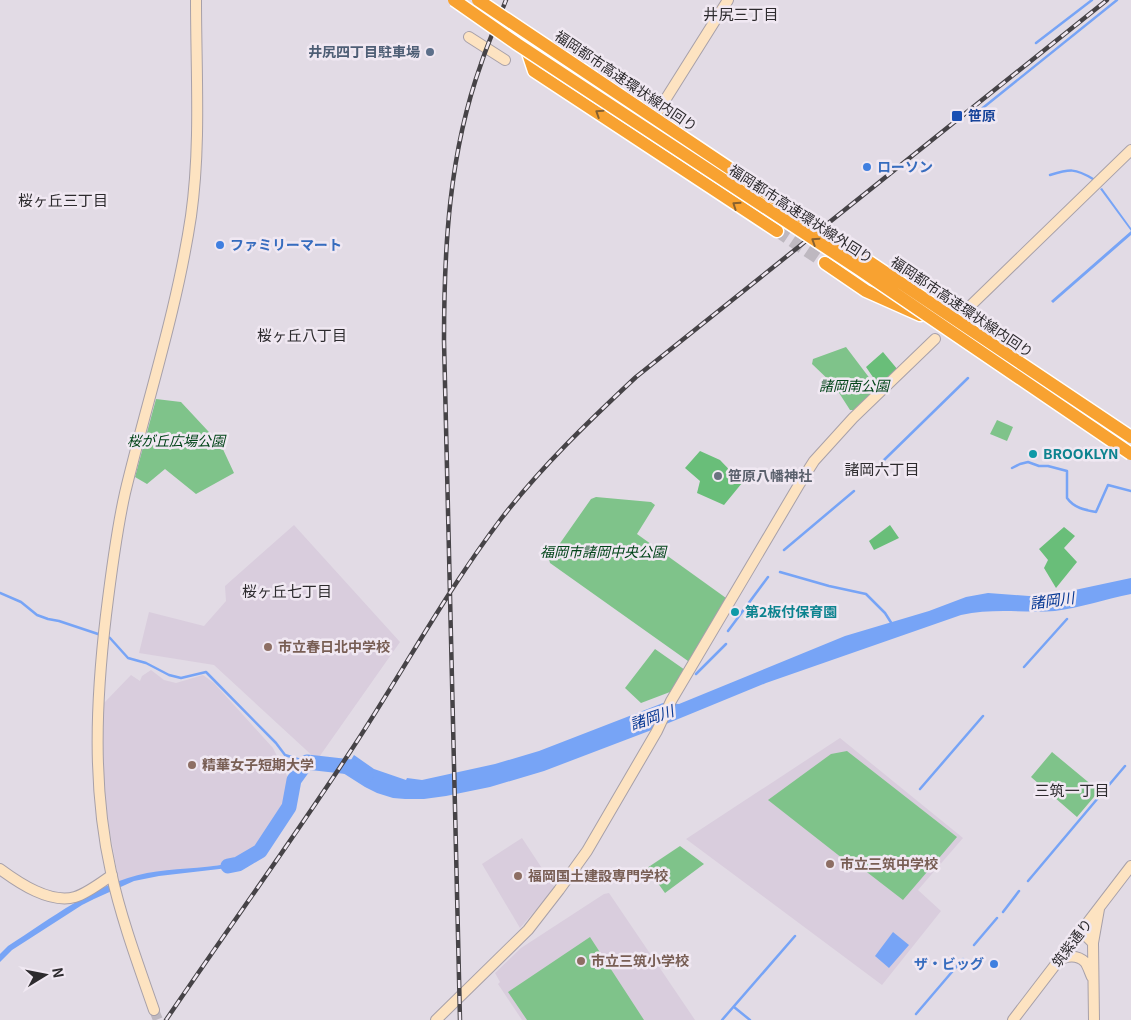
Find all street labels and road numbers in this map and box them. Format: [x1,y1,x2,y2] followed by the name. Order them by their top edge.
[551,25,702,135] street label: 福岡都市高速環状線内回り
[726,159,877,267] street label: 福岡都市高速環状線外回り
[887,251,1038,361] street label: 福岡都市高速環状線内回り
[1046,914,1096,971] street label: 筑紫通り

